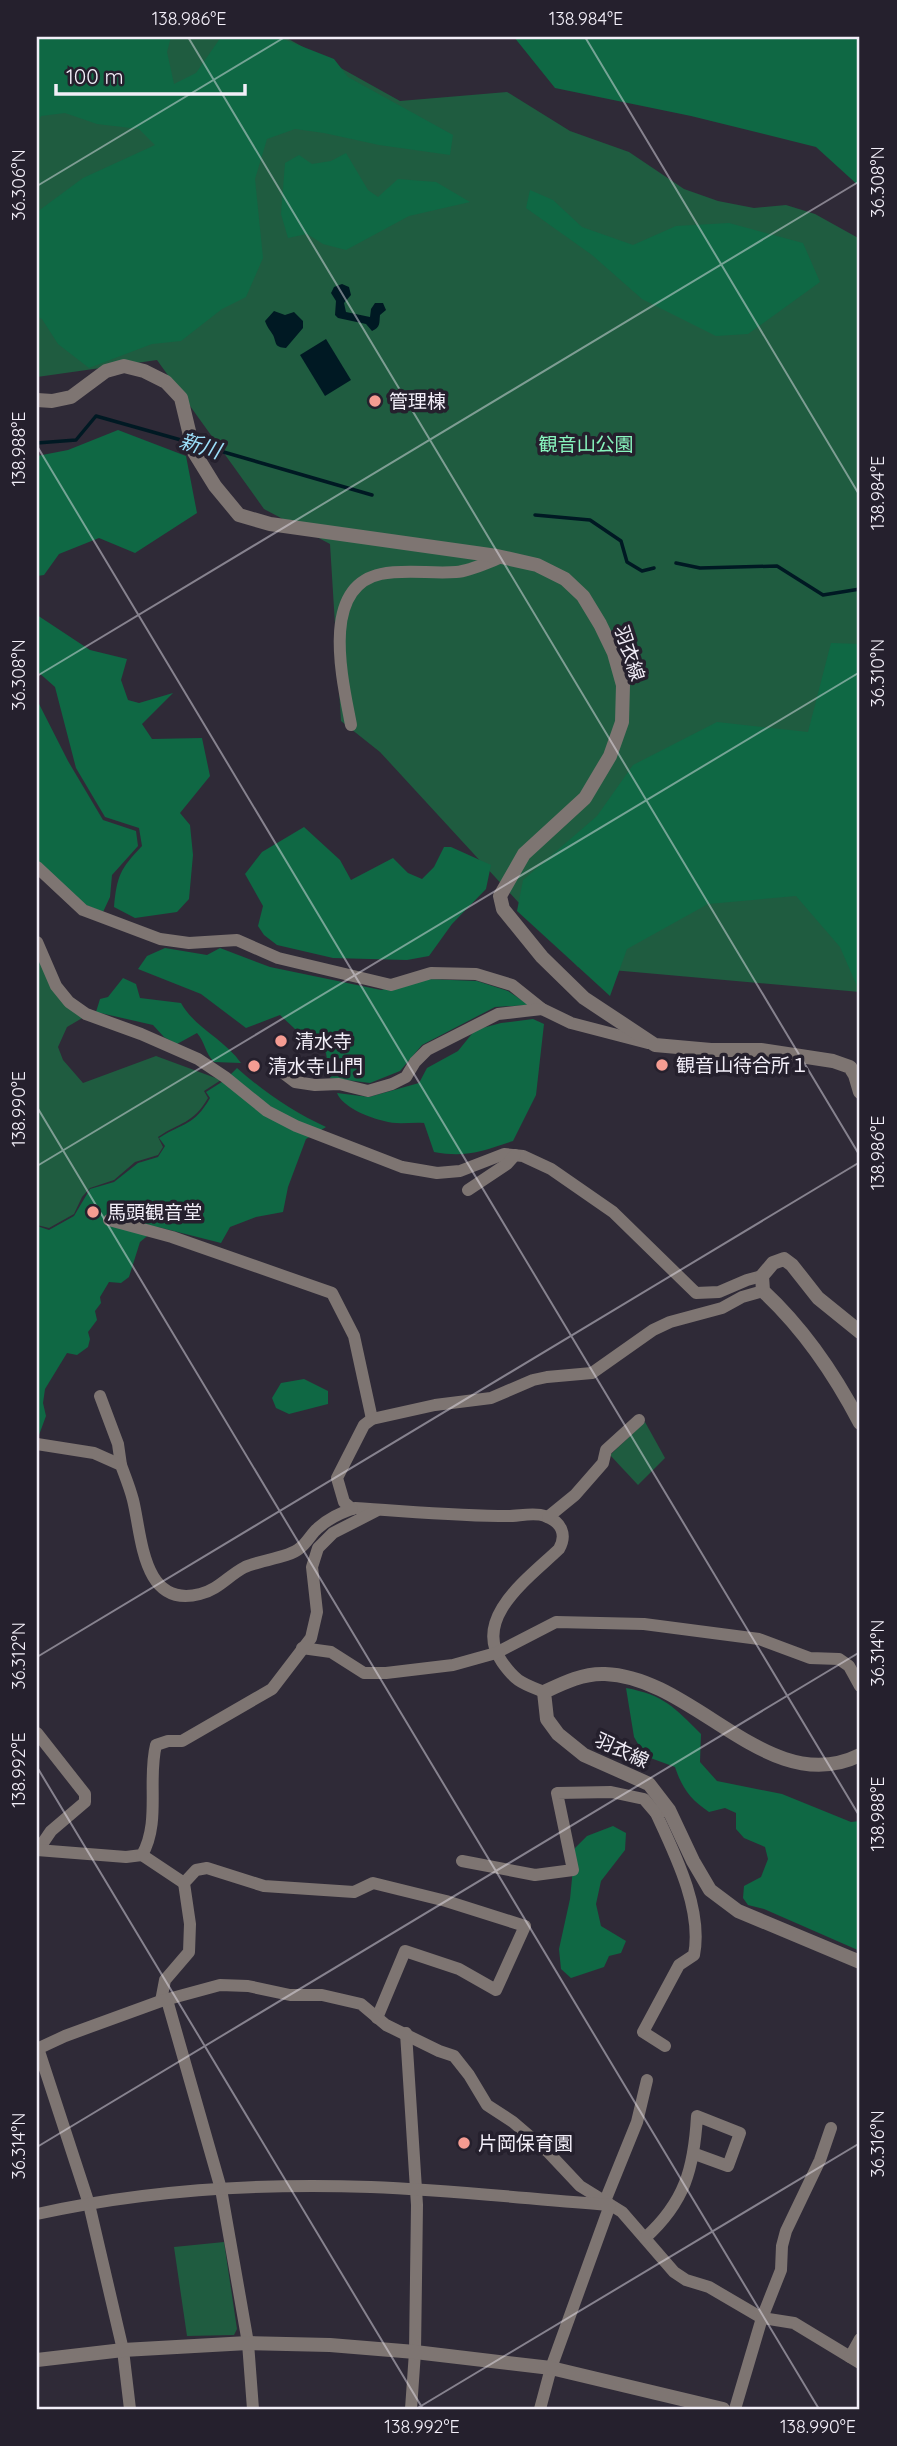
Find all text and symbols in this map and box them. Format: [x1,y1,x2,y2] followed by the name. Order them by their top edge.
[152,7,226,30] text: 138.986°E
[549,7,623,30] text: 138.984°E
[56,52,245,96] scale bar
[66,63,124,89] text: 100 m
[866,146,889,218] text: 36.308°N
[7,149,30,221] text: 36.306°N
[389,389,446,413] place label: 管理棟
[367,393,383,409] marker: 管理棟
[7,412,30,486] text: 138.988°E
[177,427,226,464] water label: 新川
[538,432,634,456] park label: 観音山公園
[866,456,889,530] text: 138.984°E
[610,622,650,684] street label: 羽衣線
[7,639,30,711] text: 36.308°N
[866,639,889,707] text: 36.310°N
[295,1029,352,1053] place label: 清水寺
[273,1033,289,1049] marker: 清水寺
[676,1053,809,1077] place label: 観音山待合所１
[268,1054,363,1078] place label: 清水寺山門
[654,1057,670,1073] marker: 観音山待合所１
[246,1058,262,1074] marker: 清水寺山門
[7,1071,30,1147] text: 138.990°E
[866,1116,889,1190] text: 138.986°E
[107,1200,202,1224] place label: 馬頭観音堂
[85,1204,101,1220] marker: 馬頭観音堂
[866,1620,889,1686] text: 36.314°N
[7,1622,30,1690] text: 36.312°N
[591,1727,653,1773] street label: 羽衣線
[7,1732,30,1808] text: 138.992°E
[866,1777,889,1851] text: 138.988°E
[866,2110,889,2178] text: 36.316°N
[7,2113,30,2179] text: 36.314°N
[478,2131,573,2155] place label: 片岡保育園
[456,2135,472,2151] marker: 片岡保育園
[384,2415,460,2438] text: 138.992°E
[780,2415,856,2438] text: 138.990°E

